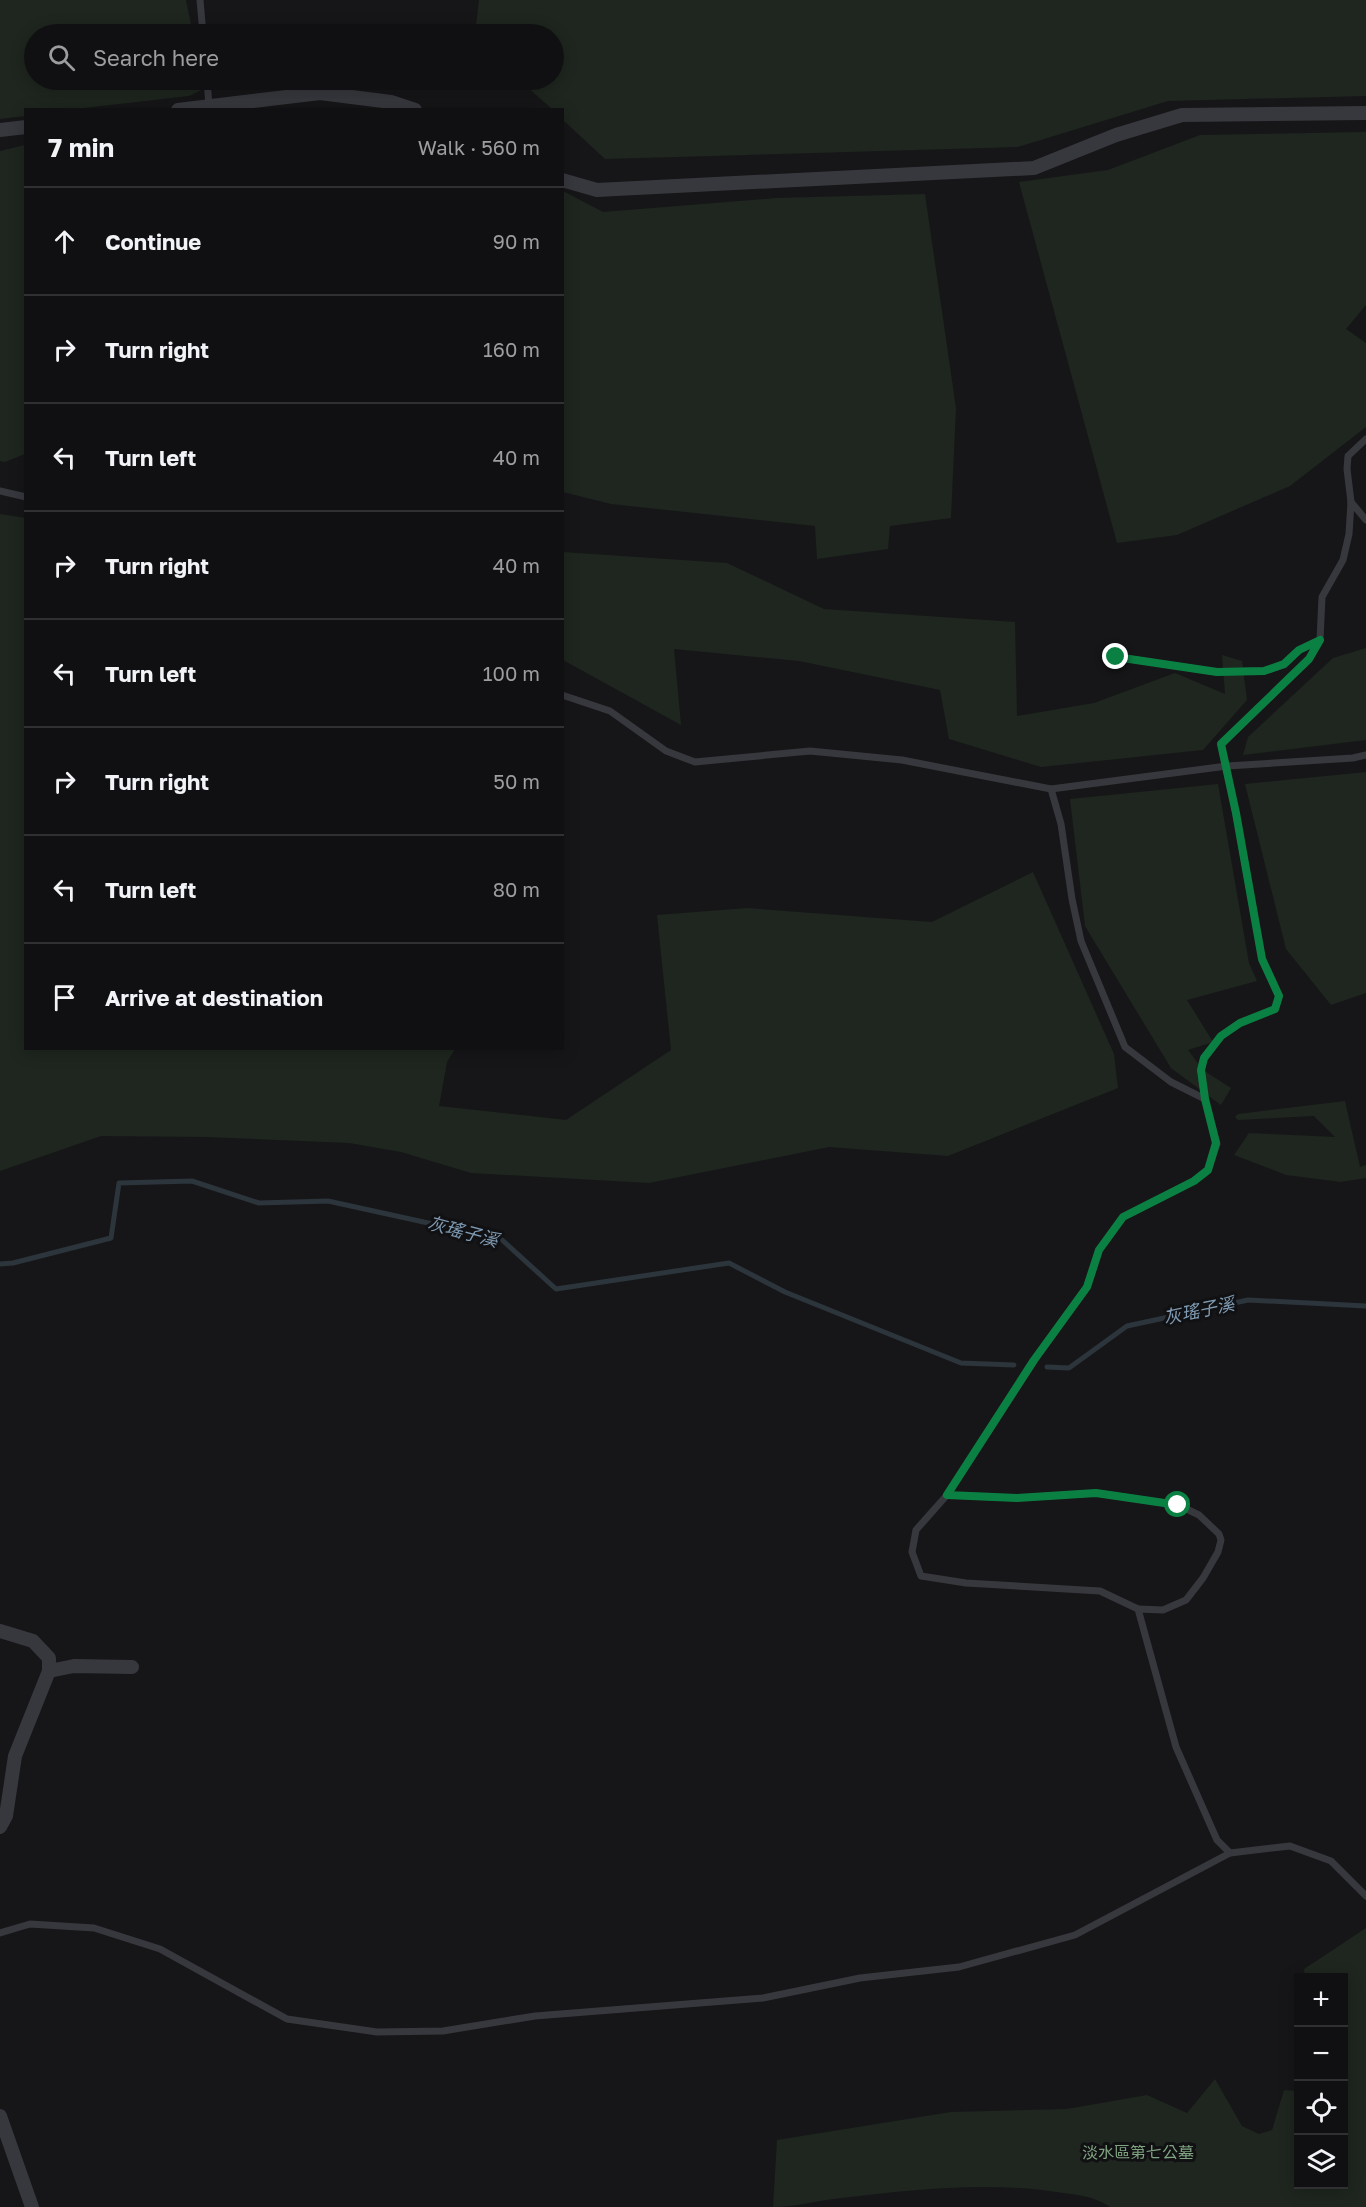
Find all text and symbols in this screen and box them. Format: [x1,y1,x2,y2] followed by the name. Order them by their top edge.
[24,24,564,90] search box
[45,41,78,74] icon: search
[93,44,219,71] text: Search here
[48,132,114,163] text: 7 min
[418,135,540,159] text: Walk · 560 m
[48,225,81,258] icon: ahead
[105,228,201,255] text: Continue
[493,229,540,253] text: 90 m
[48,333,81,366] icon: right
[105,336,209,363] text: Turn right
[483,337,540,361] text: 160 m
[48,441,81,474] icon: left
[105,444,196,471] text: Turn left
[493,445,540,469] text: 40 m
[48,549,81,582] icon: right
[105,552,209,579] text: Turn right
[493,553,540,577] text: 40 m
[1102,643,1128,669] route end
[48,657,81,690] icon: left
[105,660,196,687] text: Turn left
[483,661,540,685] text: 100 m
[48,765,81,798] icon: right
[105,768,209,795] text: Turn right
[493,769,540,793] text: 50 m
[48,873,81,906] icon: left
[105,876,196,903] text: Turn left
[493,877,540,901] text: 80 m
[48,981,81,1014] icon: arrive
[105,984,323,1011] text: Arrive at destination
[426,1211,504,1252] water label: 灰瑤子溪
[1161,1291,1239,1328] water label: 灰瑤子溪
[1164,1491,1190,1517] route start
[1294,1973,1348,2189] map controls
[1294,1973,1348,2027] button: +
[1294,2027,1348,2081] button: −
[1294,2081,1348,2135] button: locate
[1294,2135,1348,2189] button: layers
[1082,2142,1194,2162] park label: 淡水區第七公墓

